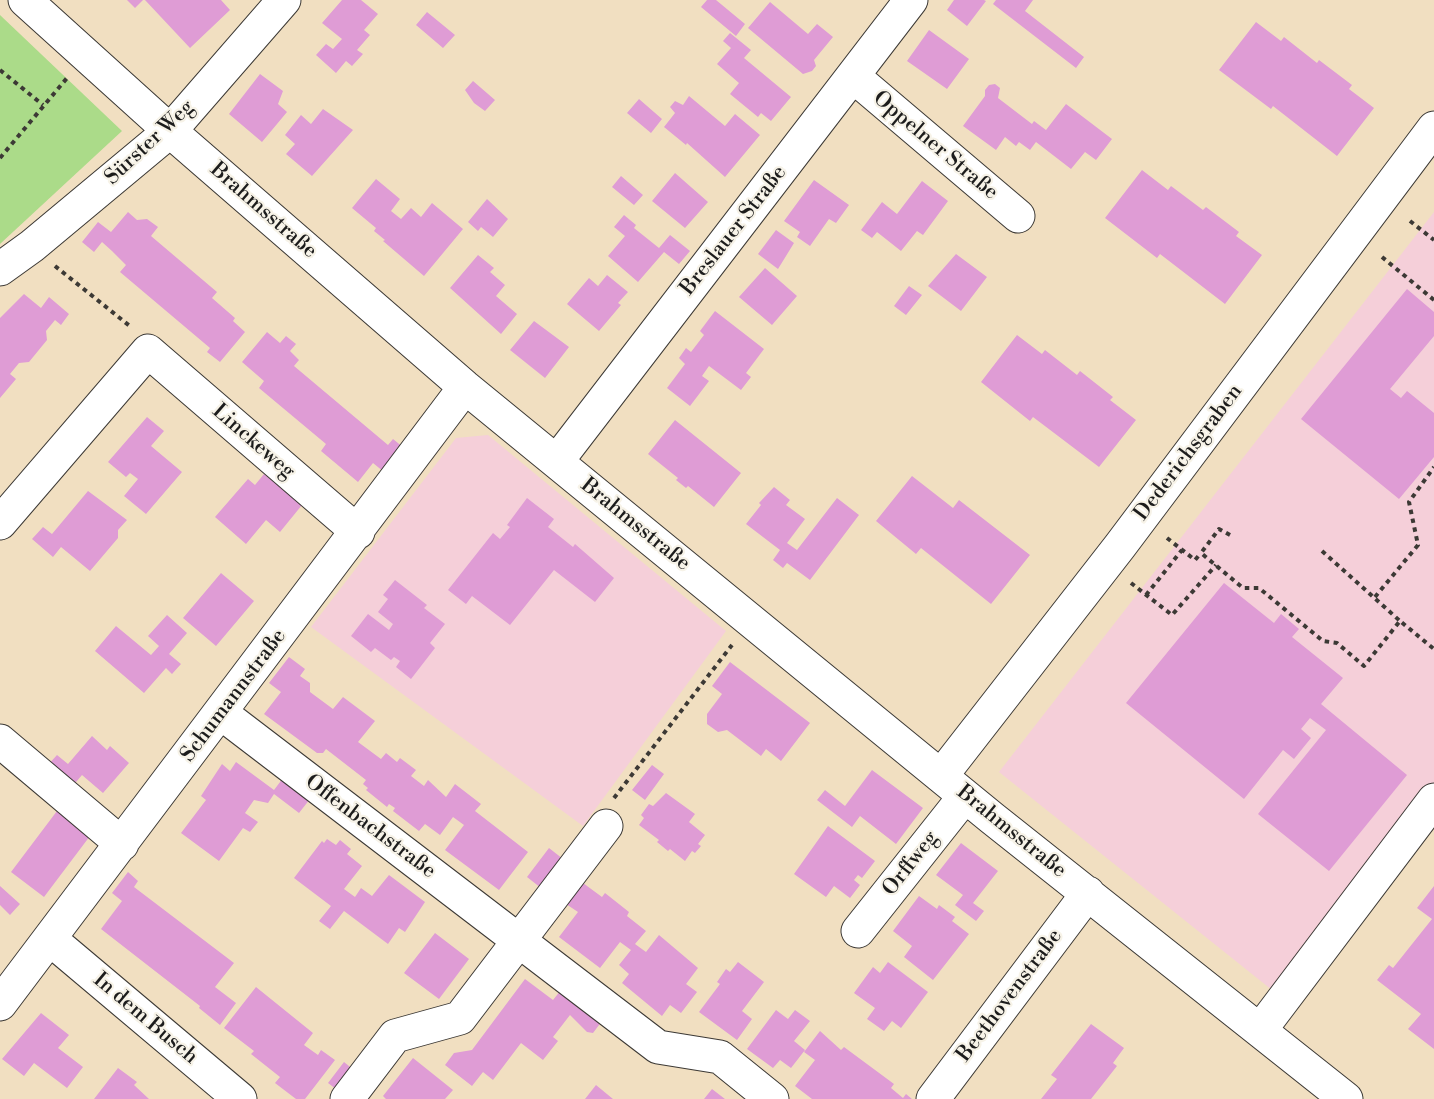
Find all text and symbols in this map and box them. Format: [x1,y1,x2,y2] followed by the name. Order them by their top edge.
[867,86,1003,206] street label: Oppelner Straße
[100,95,200,191] street label: Sürster Weg
[204,158,322,264] street label: Brahmsstraße
[676,161,792,301] street label: Breslauer Straße
[1130,380,1248,526] street label: Dederichsgraben
[207,399,299,485] street label: Linckeweg
[575,473,695,577] street label: Brahmsstraße
[176,625,292,767] street label: Schumannstraße
[300,770,440,884] street label: Offenbachstraße
[951,780,1071,884] street label: Brahmsstraße
[878,827,944,901] street label: Orffweg
[952,925,1068,1067] street label: Beethovenstraße
[88,968,202,1070] street label: In dem Busch

